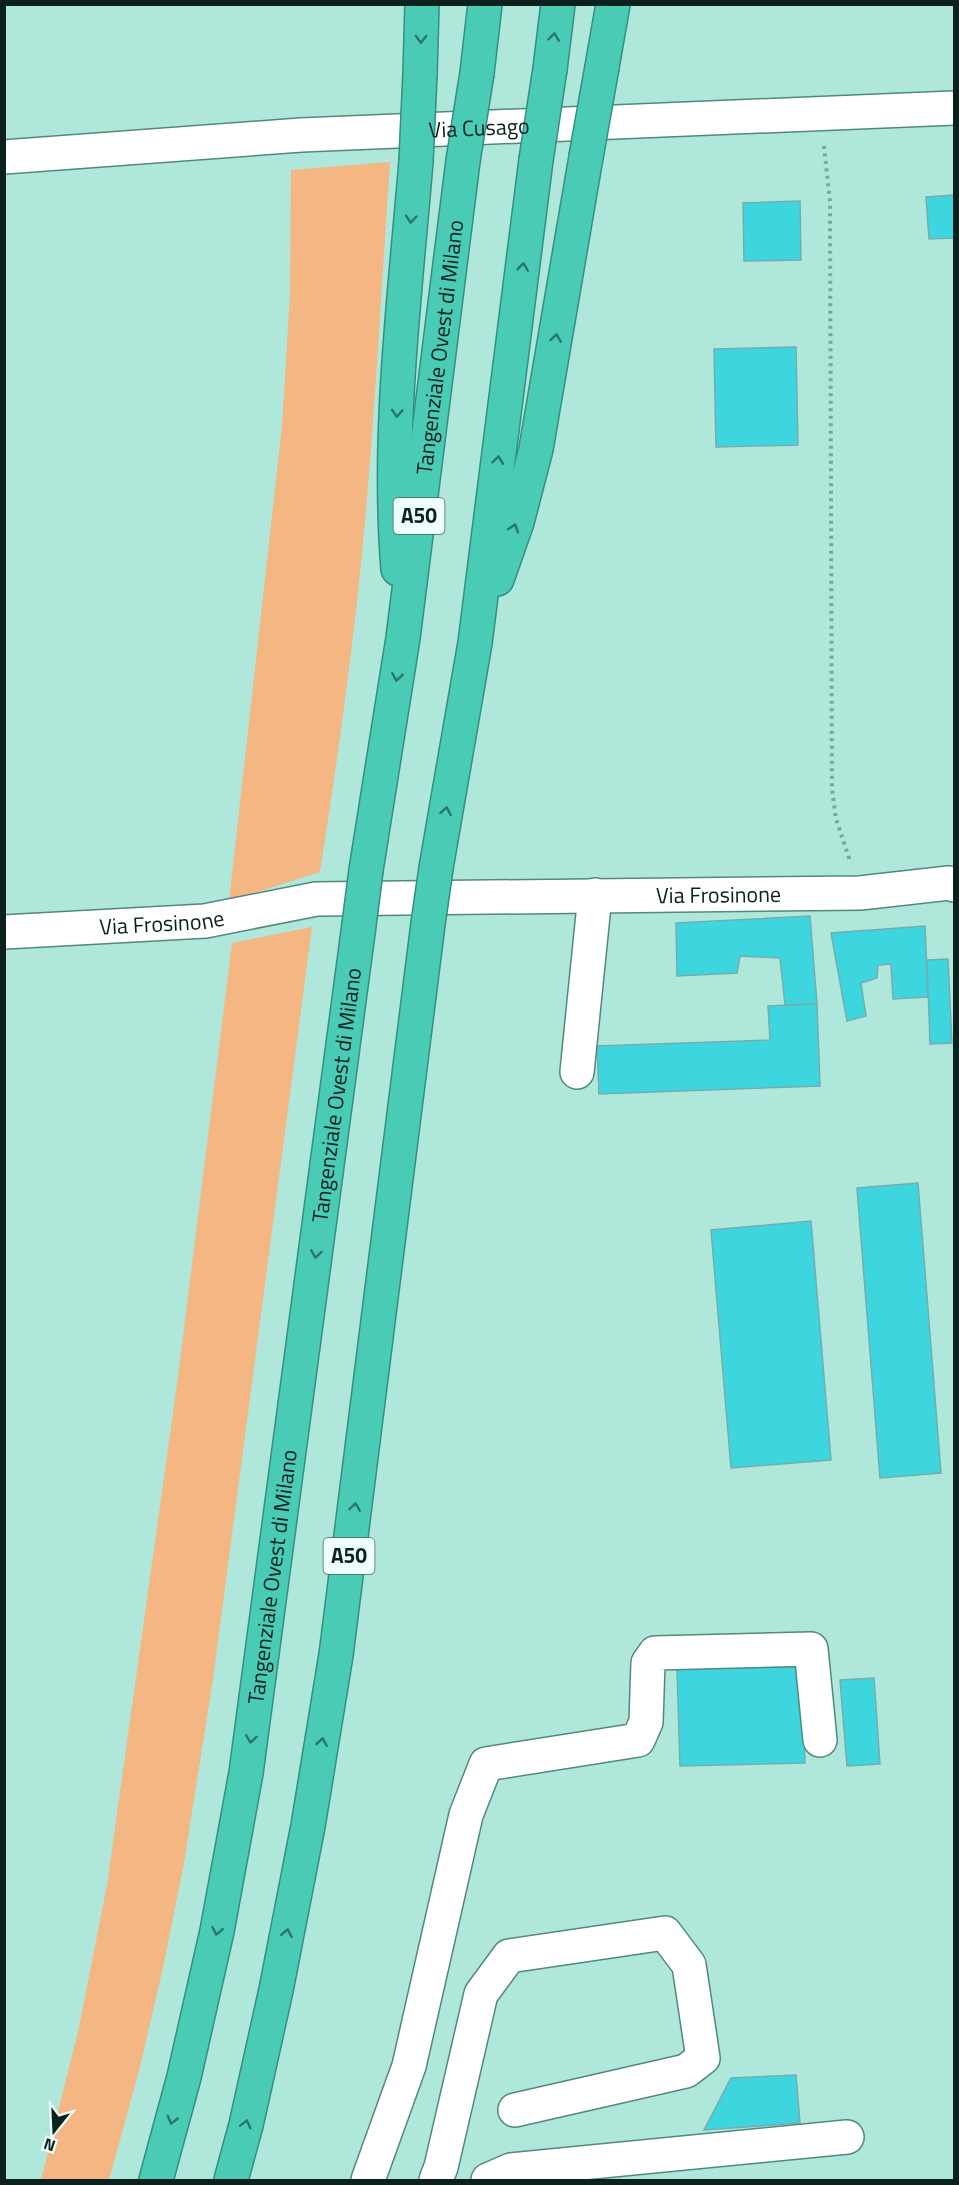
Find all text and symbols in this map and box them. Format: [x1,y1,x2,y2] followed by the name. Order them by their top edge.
[547,32,559,41] one-way arrow
[415,35,428,44] one-way arrow
[428,109,530,147] street label: Via Cusago
[405,214,418,224] one-way arrow
[407,218,472,477] street label: Tangenziale Ovest di Milano
[516,262,528,271] one-way arrow
[549,333,562,343] one-way arrow
[390,409,403,418] one-way arrow
[491,456,504,465] one-way arrow
[394,498,444,534] road number: A50
[507,523,520,534] one-way arrow
[391,672,404,682] one-way arrow
[439,806,451,815] one-way arrow
[656,877,781,912] street label: Via Frosinone
[98,901,227,944] street label: Via Frosinone
[303,966,370,1225] street label: Tangenziale Ovest di Milano
[310,1249,322,1259] one-way arrow
[238,1447,306,1706] street label: Tangenziale Ovest di Milano
[349,1502,361,1512] one-way arrow
[324,1538,374,1574] road number: A50
[246,1734,258,1743] one-way arrow
[315,1737,327,1746] one-way arrow
[211,1925,224,1935] one-way arrow
[280,1929,293,1939] one-way arrow
[24,2101,84,2161] north arrow
[167,2115,180,2125] one-way arrow
[239,2119,252,2129] one-way arrow
[40,2132,58,2158] text: N

